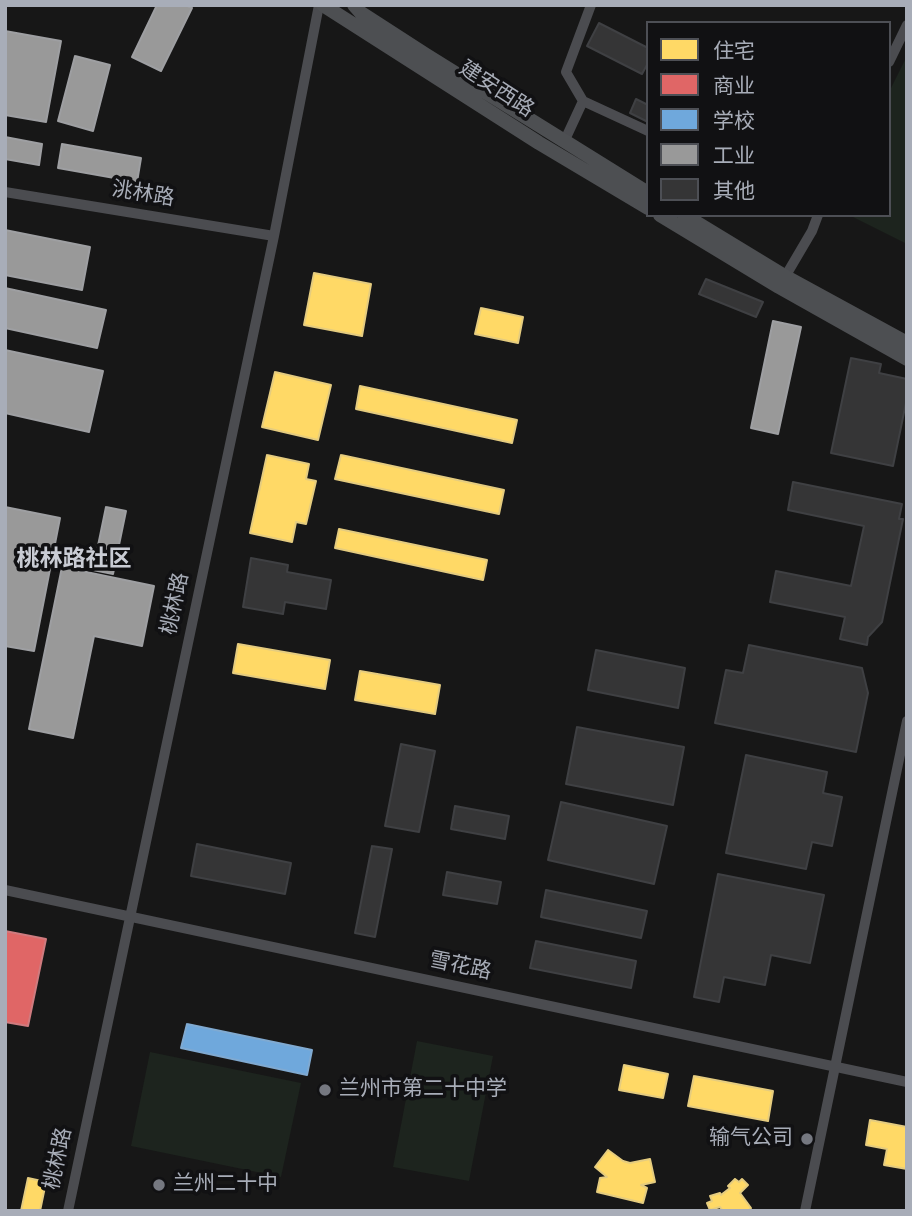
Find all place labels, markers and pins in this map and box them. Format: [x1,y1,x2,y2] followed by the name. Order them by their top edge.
[339,1077,507,1103] place label: 兰州市第二十中学
[317,1082,333,1098] marker: 兰州市第二十中学
[709,1126,793,1152] place label: 输气公司
[799,1131,815,1147] marker: 输气公司
[173,1172,278,1198] place label: 兰州二十中
[151,1177,167,1193] marker: 兰州二十中

